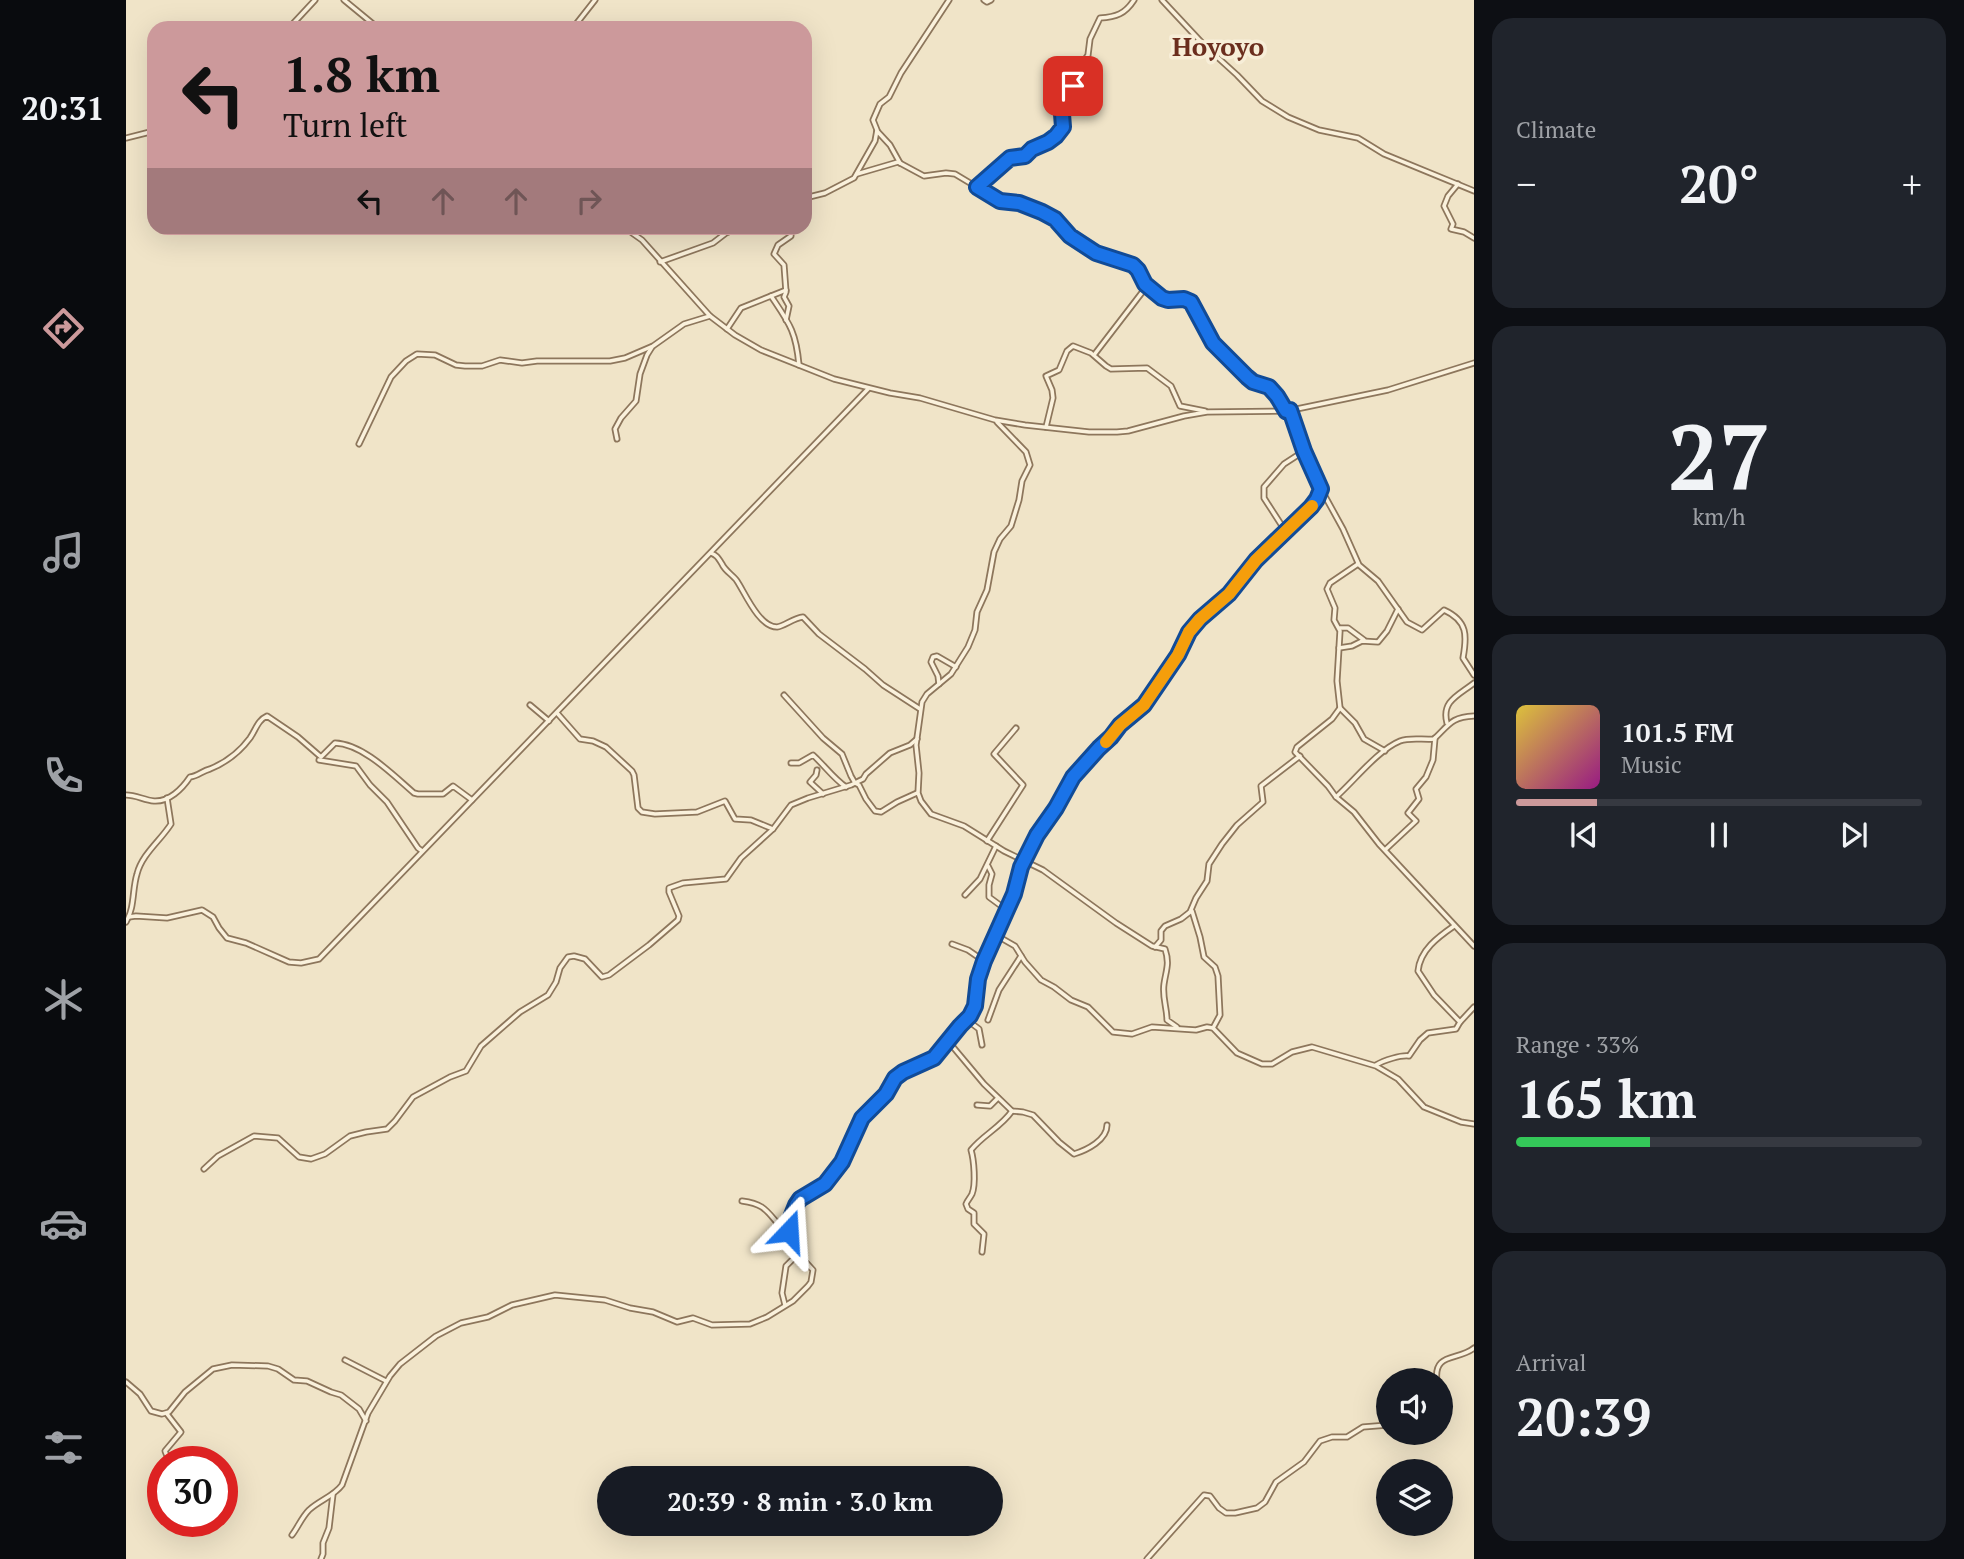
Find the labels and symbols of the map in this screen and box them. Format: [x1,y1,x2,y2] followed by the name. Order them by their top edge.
[1172,29,1264,63] district label: Hoyoyo
[1043,56,1103,116] pin
[752,1194,826,1268] position arrow
[147,1446,238,1537] speed limit sign: 30

